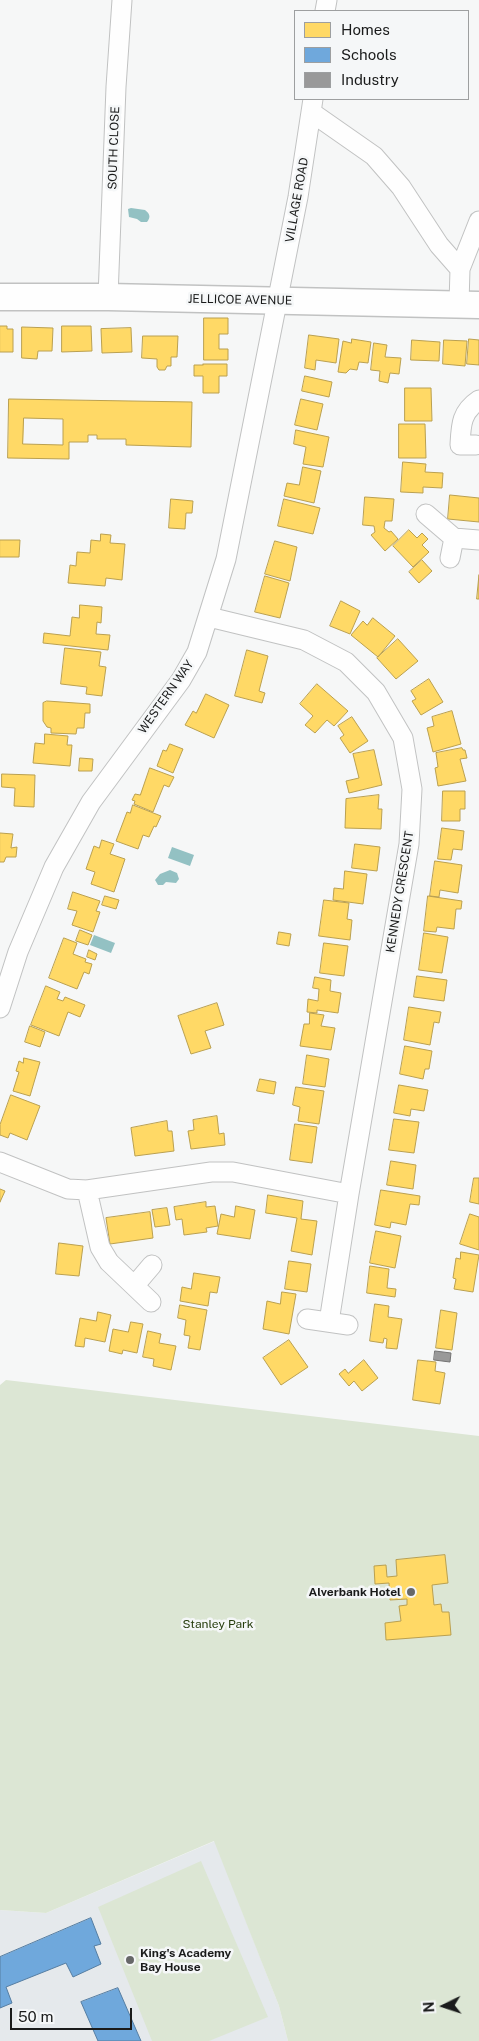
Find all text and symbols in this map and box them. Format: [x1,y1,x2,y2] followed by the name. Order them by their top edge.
[294,10,469,100] legend
[341,21,390,38] text: Homes
[341,46,397,63] text: Schools
[341,71,399,88] text: Industry
[105,106,123,190] street label: SOUTH CLOSE
[282,156,312,244] street label: VILLAGE ROAD
[188,292,292,308] street label: JELLICOE AVENUE
[135,657,197,737] street label: WESTERN WAY
[383,830,417,954] street label: KENNEDY CRESCENT
[308,1585,401,1599] place label: Alverbank Hotel
[405,1586,417,1598] marker: Alverbank Hotel
[183,1617,253,1631] park label: Stanley Park
[140,1946,231,1974] place label: King's Academy Bay House
[124,1954,136,1966] marker: King's Academy Bay House
[419,1981,469,2031] north arrow
[12,1998,135,2030] scale bar
[421,2001,437,2013] text: N
[18,2008,53,2025] text: 50 m

